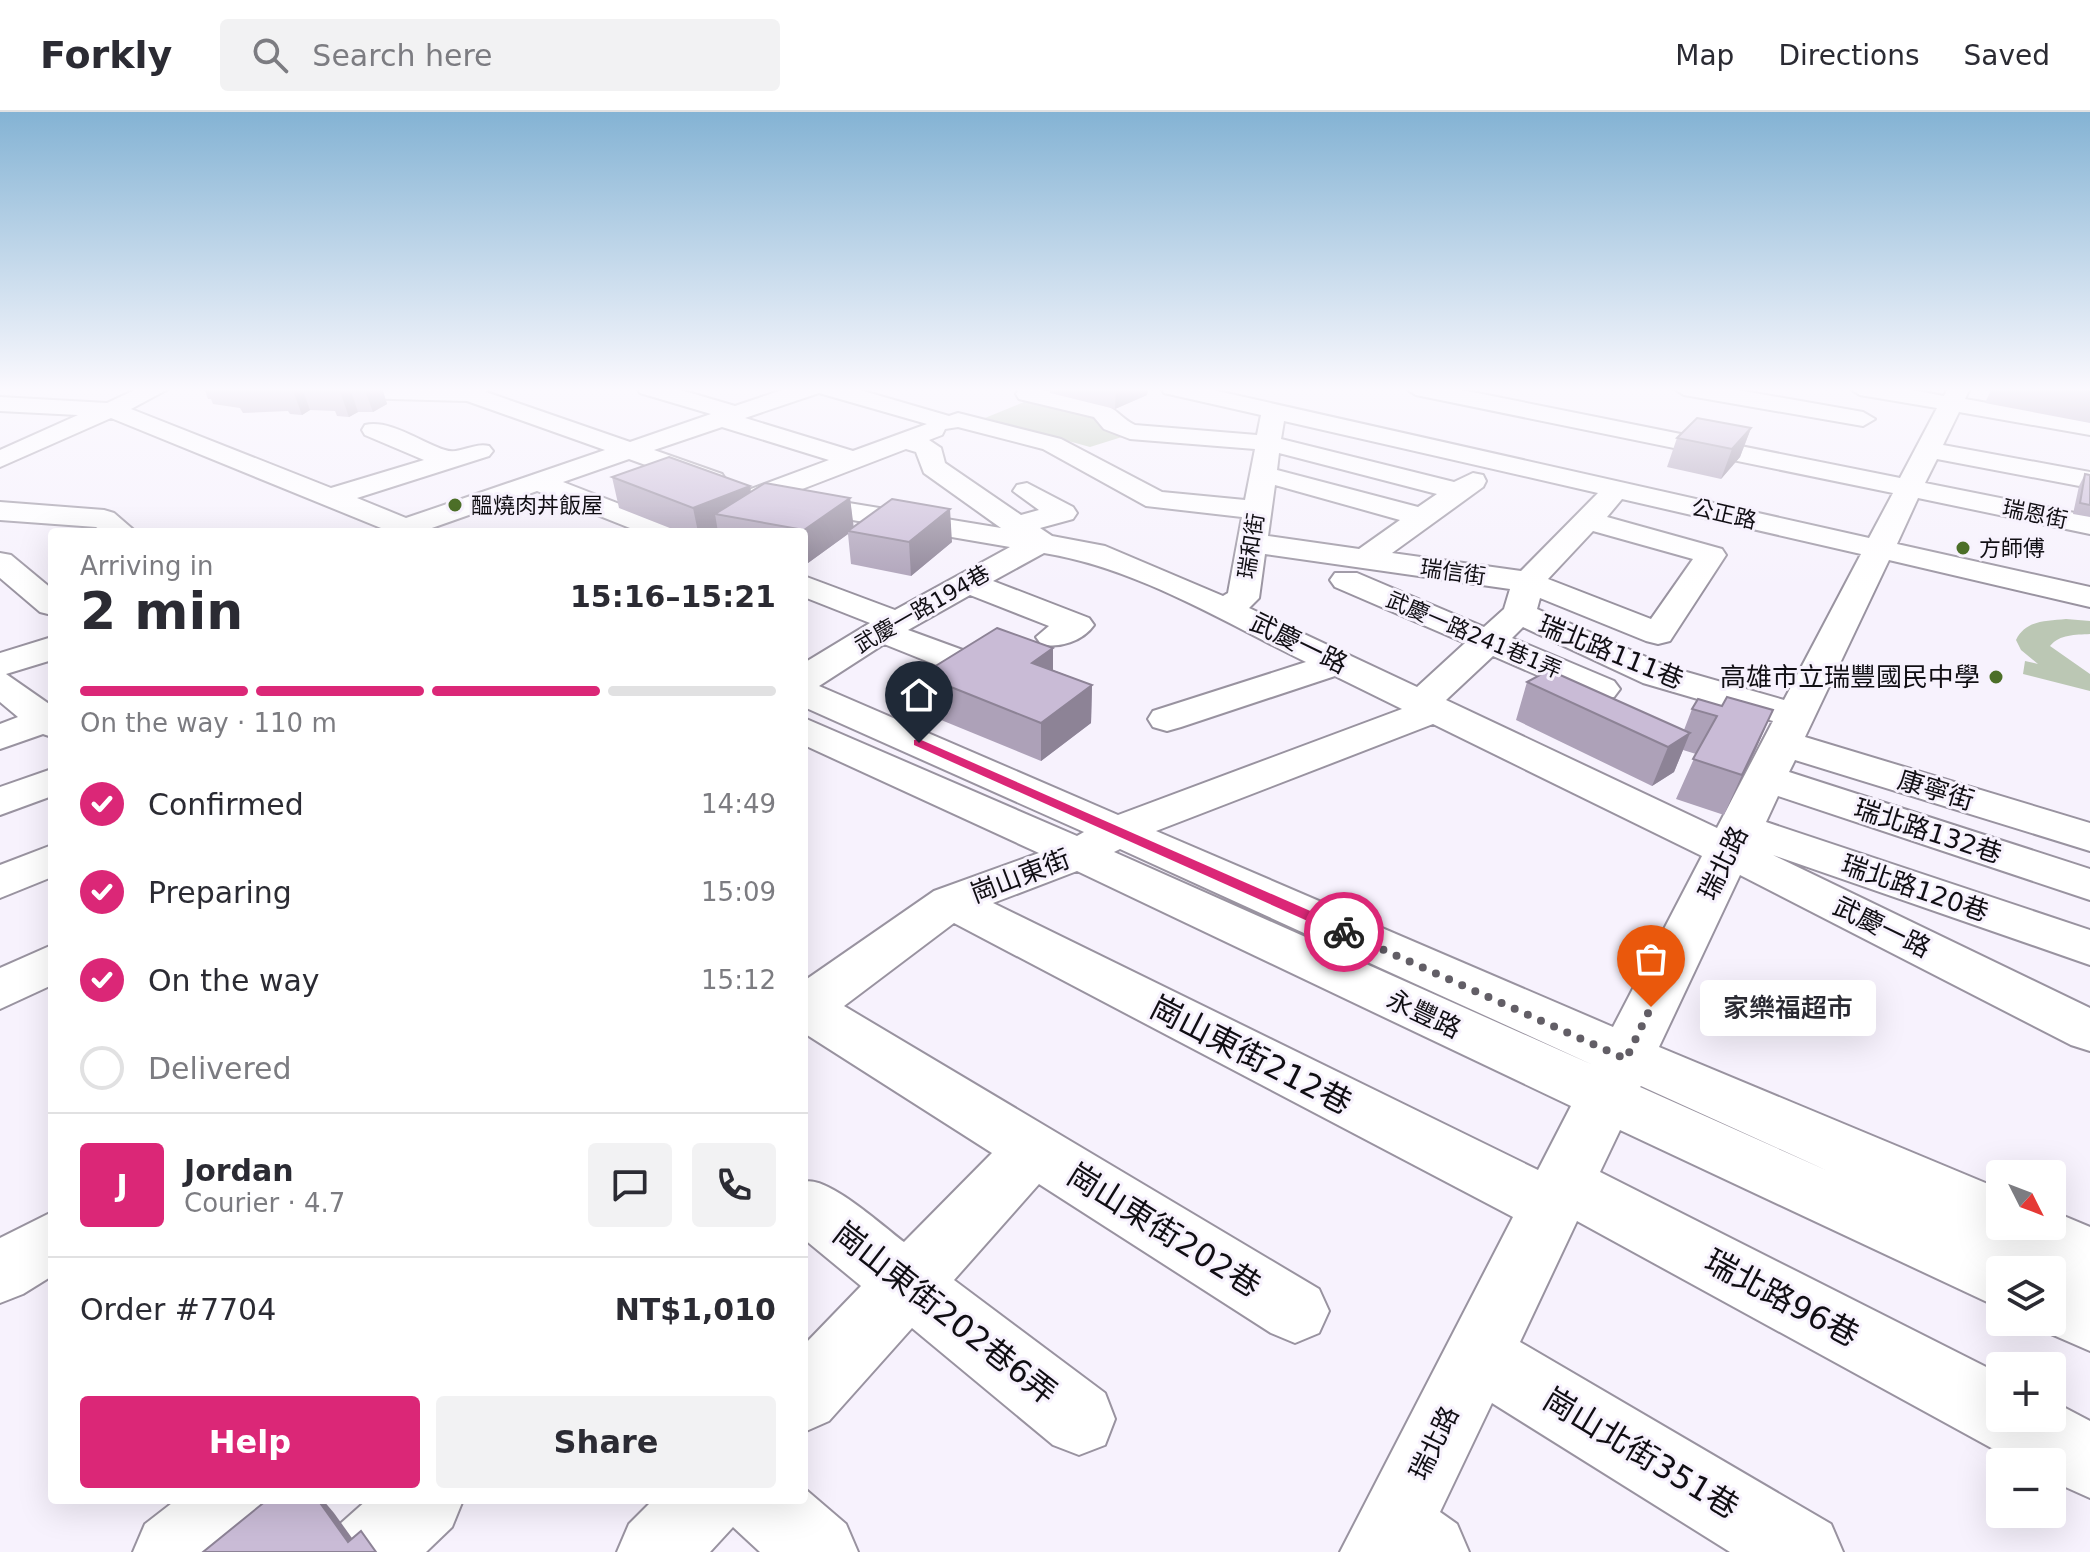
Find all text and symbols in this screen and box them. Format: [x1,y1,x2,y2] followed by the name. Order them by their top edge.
[220,19,780,91] search box
[40,33,172,77] text: Forkly
[248,33,292,77] icon: search
[312,38,493,73] text: Search here
[1675,39,1734,72] text: Map
[1778,39,1919,72] text: Directions
[1963,39,2050,72] text: Saved
[471,493,603,518] place label: 醞燒肉丼飯屋
[1689,494,1759,534] street label: 公正路
[2000,495,2070,533] street label: 瑞恩街
[446,496,464,514] marker: 醞燒肉丼飯屋
[1233,511,1269,581] street label: 瑞和街
[1979,536,2045,561] place label: 方師傅
[1954,539,1972,557] marker: 方師傅
[80,551,214,581] text: Arriving in
[1419,555,1487,589] street label: 瑞信街
[850,560,994,658] street label: 武慶一路194巷
[570,579,776,614] text: 15:16–15:21
[80,581,243,641] text: 2 min
[1383,587,1565,683] street label: 武慶一路241巷1弄
[1246,607,1352,679] street label: 武慶一路
[1534,609,1688,695] street label: 瑞北路111巷
[885,661,953,743] pin
[1720,662,1980,692] place label: 高雄市立瑞豐國民中學
[1987,668,2005,686] marker: 高雄市立瑞豐國民中學
[897,673,941,717] icon: home
[80,708,337,738] text: On the way · 110 m
[1894,764,1978,816] street label: 康寧街
[80,782,124,826] icon: check
[148,787,304,822] text: Confirmed
[701,789,776,819] text: 14:49
[1850,793,2006,869] street label: 瑞北路132巷
[1692,821,1754,905] street label: 瑞北路
[966,843,1074,909] street label: 崗山東街
[1837,849,1993,927] street label: 瑞北路120巷
[80,870,124,914] icon: check
[148,875,292,910] text: Preparing
[701,877,776,907] text: 15:09
[1829,891,1935,963] street label: 武慶一路
[1304,892,1384,972] courier
[1322,910,1366,954] icon: bike
[1617,925,1685,1007] pin
[1629,937,1673,981] icon: bag
[80,958,124,1002] icon: check
[148,963,320,998] text: On the way
[701,965,776,995] text: 15:12
[1699,979,1875,1035] callout: 家樂福超市
[1382,984,1466,1044] street label: 永豐路
[1144,988,1358,1122] street label: 崗山東街212巷
[1723,993,1853,1023] text: 家樂福超市
[148,1051,292,1086] text: Delivered
[588,1143,672,1227] button: chat
[692,1143,776,1227] button: phone
[184,1153,294,1188] text: Jordan
[1060,1155,1268,1305] street label: 崗山東街202巷
[1986,1160,2066,1240] north arrow
[1986,1160,2066,1528] map controls
[116,1168,128,1203] text: J
[184,1188,345,1218] text: Courier · 4.7
[826,1214,1064,1412] street label: 崗山東街202巷6弄
[1699,1242,1865,1354] street label: 瑞北路96巷
[1986,1256,2066,1336] button: layers
[80,1292,276,1327] text: Order #7704
[615,1292,776,1327] text: NT$1,010
[1986,1352,2066,1432] button: +
[1536,1380,1746,1526] street label: 崗山北街351巷
[80,1396,420,1488] button: Help
[436,1396,776,1488] button: Share
[1403,1401,1465,1485] street label: 瑞北路
[1986,1448,2066,1528] button: −

